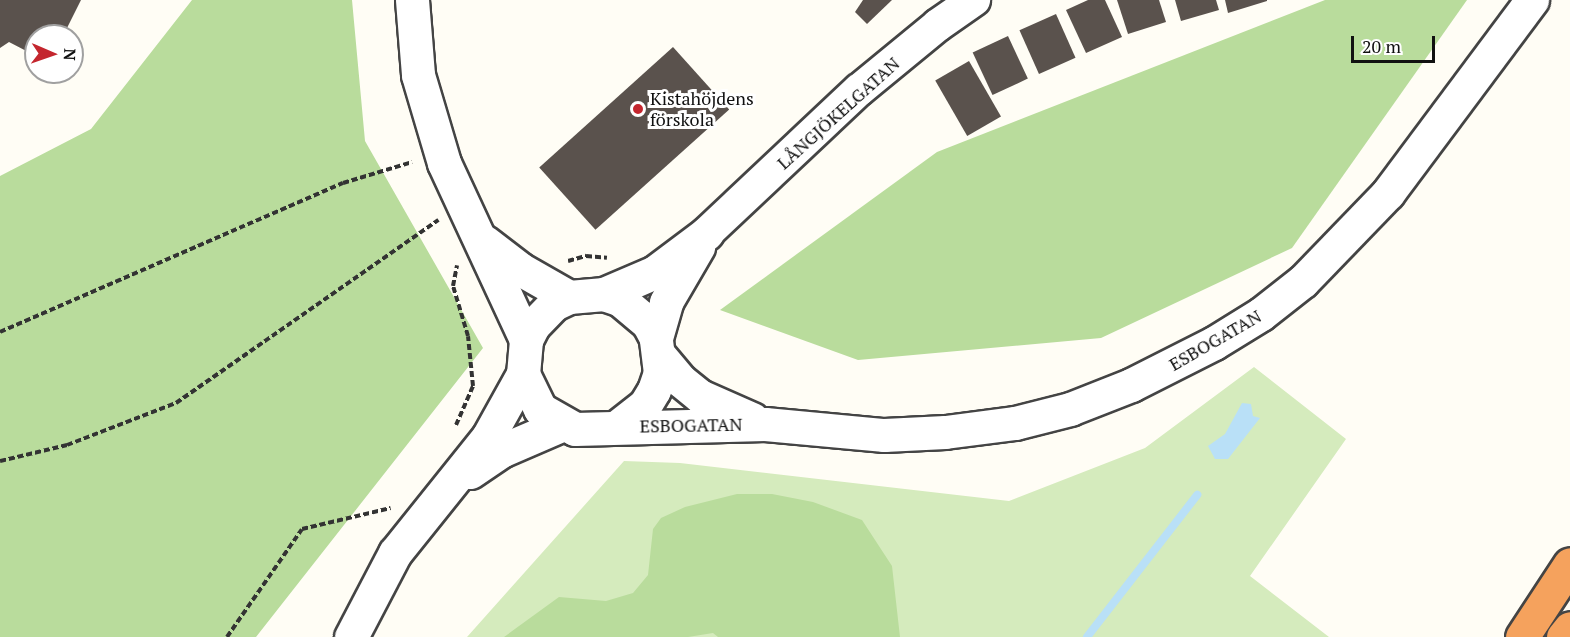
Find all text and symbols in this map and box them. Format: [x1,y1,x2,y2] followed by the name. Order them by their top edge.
[24,24,84,84] north arrow
[1354,24,1438,62] scale bar
[1362,34,1401,58] text: 20 m
[59,48,81,61] text: N
[772,52,904,174] street label: LÅNGJÖKELGATAN
[650,88,754,130] place label: Kistahöjdens förskola
[631,102,645,116] marker: Kistahöjdens förskola
[1165,305,1265,375] street label: ESBOGATAN
[639,413,743,437] street label: ESBOGATAN

